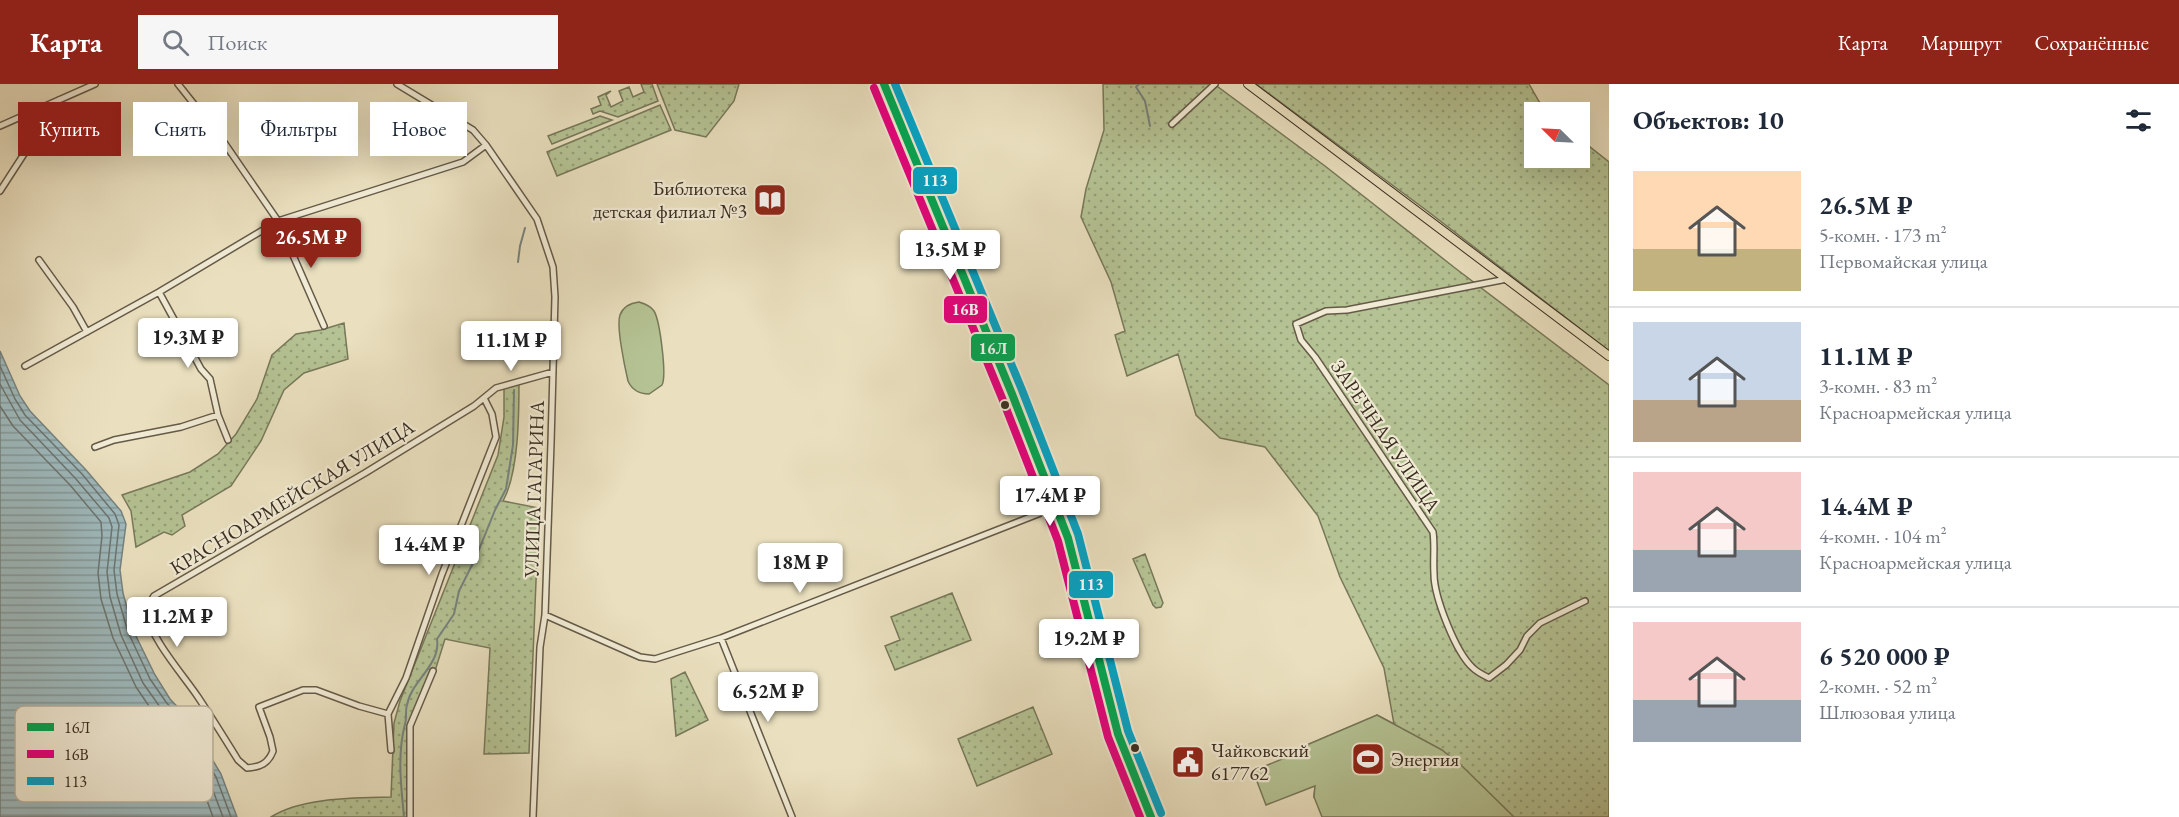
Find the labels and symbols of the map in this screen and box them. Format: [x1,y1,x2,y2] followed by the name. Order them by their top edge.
[1524,102,1590,168] north arrow
[912,166,958,195] line badge: 113
[922,170,948,191] text: 113
[593,175,747,224] place label: Библиотека детская филиал №3
[752,182,788,218] library icon: Библиотека детская филиал №3
[256,218,366,269] pin: 26.5M ₽
[895,230,1005,281] pin: 13.5M ₽
[943,295,988,324] line badge: 16В
[952,299,978,320] text: 16В
[133,318,243,369] pin: 19.3M ₽
[456,321,566,372] pin: 11.1M ₽
[970,333,1016,362] line badge: 16Л
[979,338,1008,359] text: 16Л
[1325,355,1447,517] street label: ЗАРЕЧНАЯ УЛИЦА
[999,399,1011,411] unlabelled marker
[518,400,550,579] street label: УЛИЦА ГАГАРИНА
[165,413,419,580] street label: КРАСНОАРМЕЙСКАЯ УЛИЦА
[995,476,1105,527] pin: 17.4M ₽
[374,525,484,576] pin: 14.4M ₽
[758,543,842,594] pin: 18M ₽
[1068,570,1114,599] line badge: 113
[1078,574,1104,595] text: 113
[122,597,232,648] pin: 11.2M ₽
[1034,619,1144,670] pin: 19.2M ₽
[713,672,823,723] pin: 6.52M ₽
[15,706,213,802] legend
[64,717,91,738] text: 16Л
[1211,737,1310,786] place label: Чайковский 617762
[1350,741,1386,777] sports icon: Энергия
[1129,742,1141,754] unlabelled marker
[64,744,89,765] text: 16В
[1170,744,1206,780] public building icon: Чайковский 617762
[1391,746,1459,772] place label: Энергия
[64,771,87,792] text: 113

